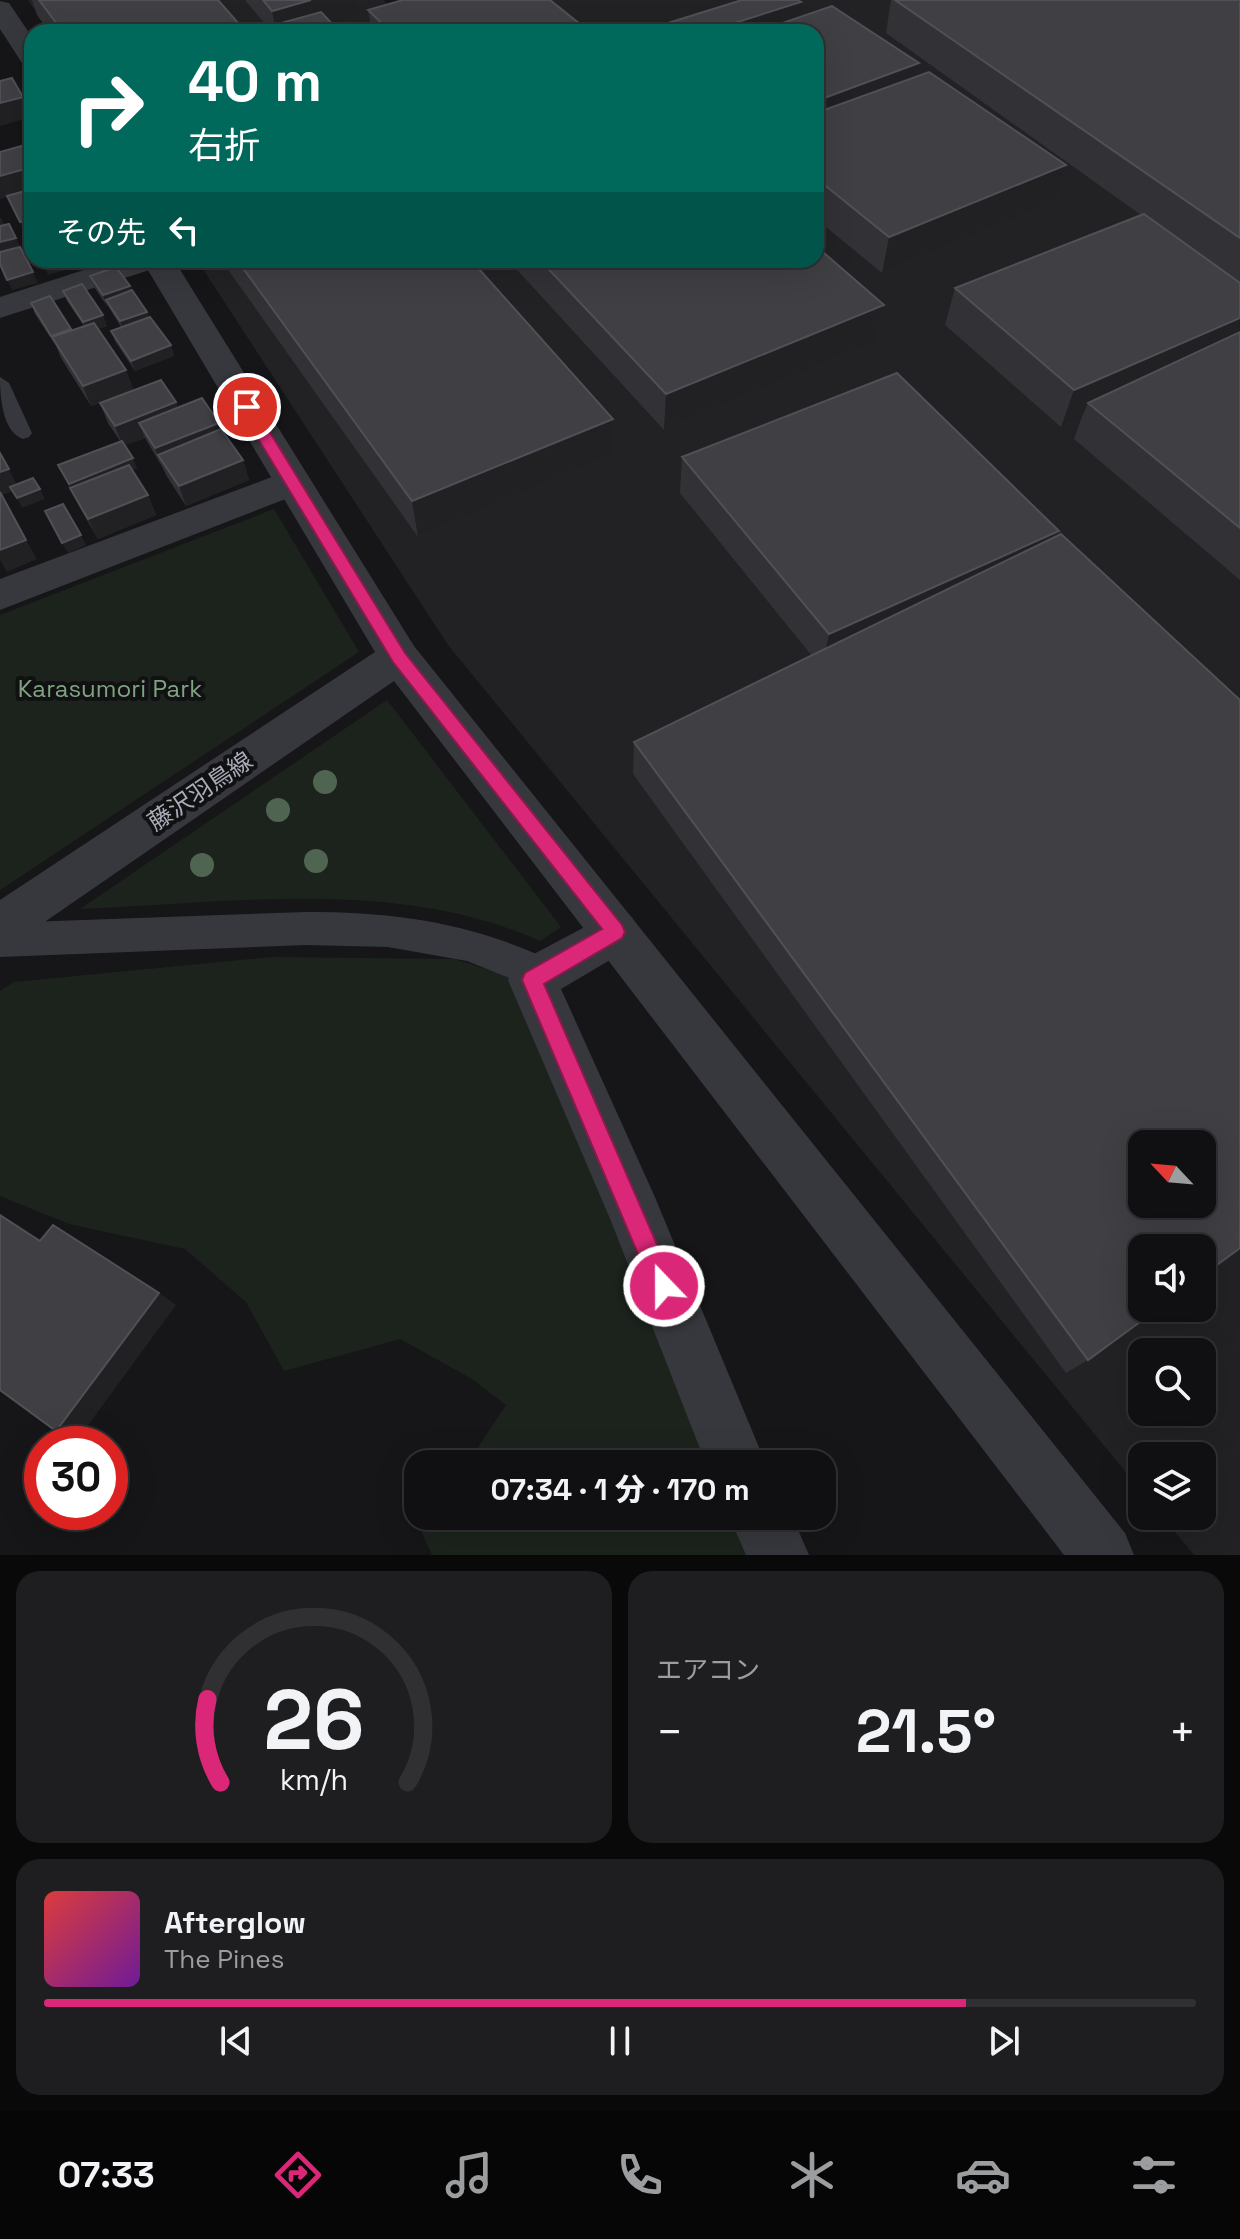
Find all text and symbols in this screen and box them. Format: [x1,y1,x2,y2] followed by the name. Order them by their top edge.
[188,46,322,117] text: 40 m
[56,56,160,160] icon: right
[188,123,260,169] text: 右折
[162,208,206,252] icon: left
[56,213,146,252] text: その先
[213,373,281,441] pin
[225,385,269,429] icon: arrive
[18,673,202,704] park label: Karasumori Park
[142,745,258,837] street label: 藤沢羽鳥線
[1128,1130,1216,1218] north arrow
[1128,1130,1216,1530] map controls
[1128,1234,1216,1322] button: sound
[622,1244,706,1328] position arrow
[1128,1338,1216,1426] button: search
[24,1426,128,1530] speed limit sign: 30
[1128,1442,1216,1530] button: layers
[490,1470,750,1509] text: 07:34 · 1 分 · 170 m
[656,1653,760,1687] text: エアコン
[264,1667,364,1773] text: 26
[856,1693,996,1770] text: 21.5°
[656,1704,683,1760] text: −
[1169,1704,1196,1760] text: +
[280,1762,348,1798] text: km/h
[164,1903,306,1942] text: Afterglow
[164,1942,284,1976] text: The Pines
[214,2019,258,2063] icon: previous
[598,2019,642,2063] icon: pause
[982,2019,1026,2063] icon: next
[270,2147,326,2203] icon: directions
[441,2147,497,2203] icon: music
[612,2147,668,2203] icon: phone
[784,2147,840,2203] icon: climate
[955,2147,1011,2203] icon: car
[1126,2147,1182,2203] icon: filters
[58,2152,155,2198] text: 07:33

